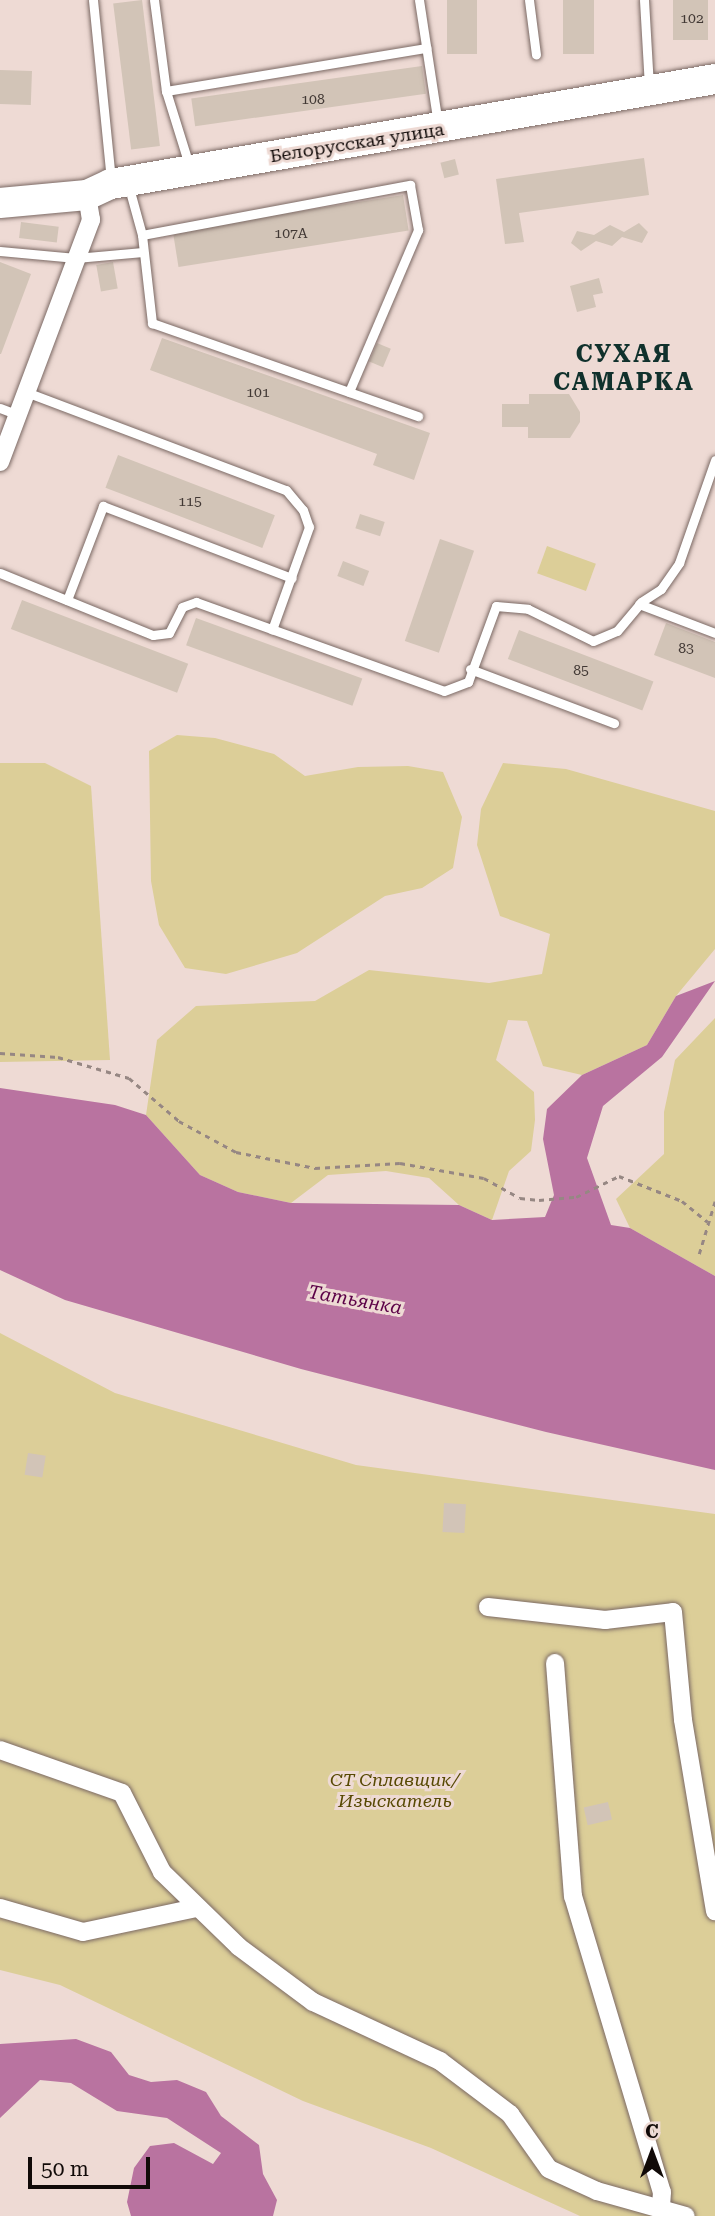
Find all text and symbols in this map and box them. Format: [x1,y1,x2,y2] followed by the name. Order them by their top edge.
[680,10,704,26] house number: 102
[301,91,325,107] house number: 108
[268,119,446,167] street label: Белорусская улица
[274,225,308,241] house number: 107А
[554,341,694,397] district label: СУХАЯ САМАРКА
[246,384,270,400] house number: 101
[178,493,202,509] house number: 115
[678,640,694,656] house number: 83
[573,662,589,678] house number: 85
[306,1281,404,1319] water label: Татьянка
[330,1770,460,1812] park label: СТ Сплавщик/ Изыскатель
[617,2118,687,2188] north arrow
[645,2120,659,2143] text: С
[32,2142,154,2186] scale bar
[41,2157,89,2181] text: 50 m

